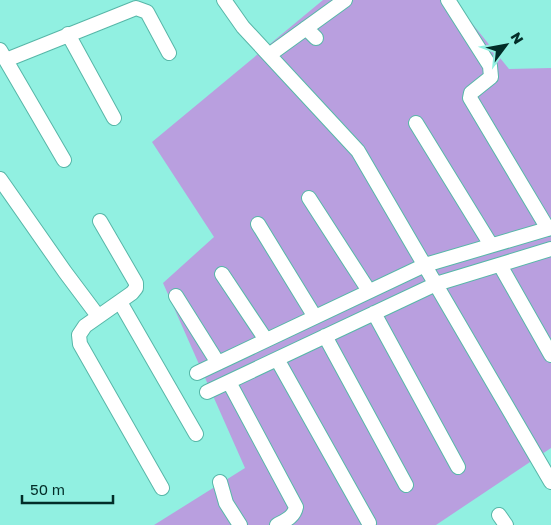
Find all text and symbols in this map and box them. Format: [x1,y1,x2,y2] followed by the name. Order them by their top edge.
[481,20,531,70] north arrow
[507,29,527,47] text: N
[22,472,114,504] scale bar
[30,480,65,498] text: 50 m

